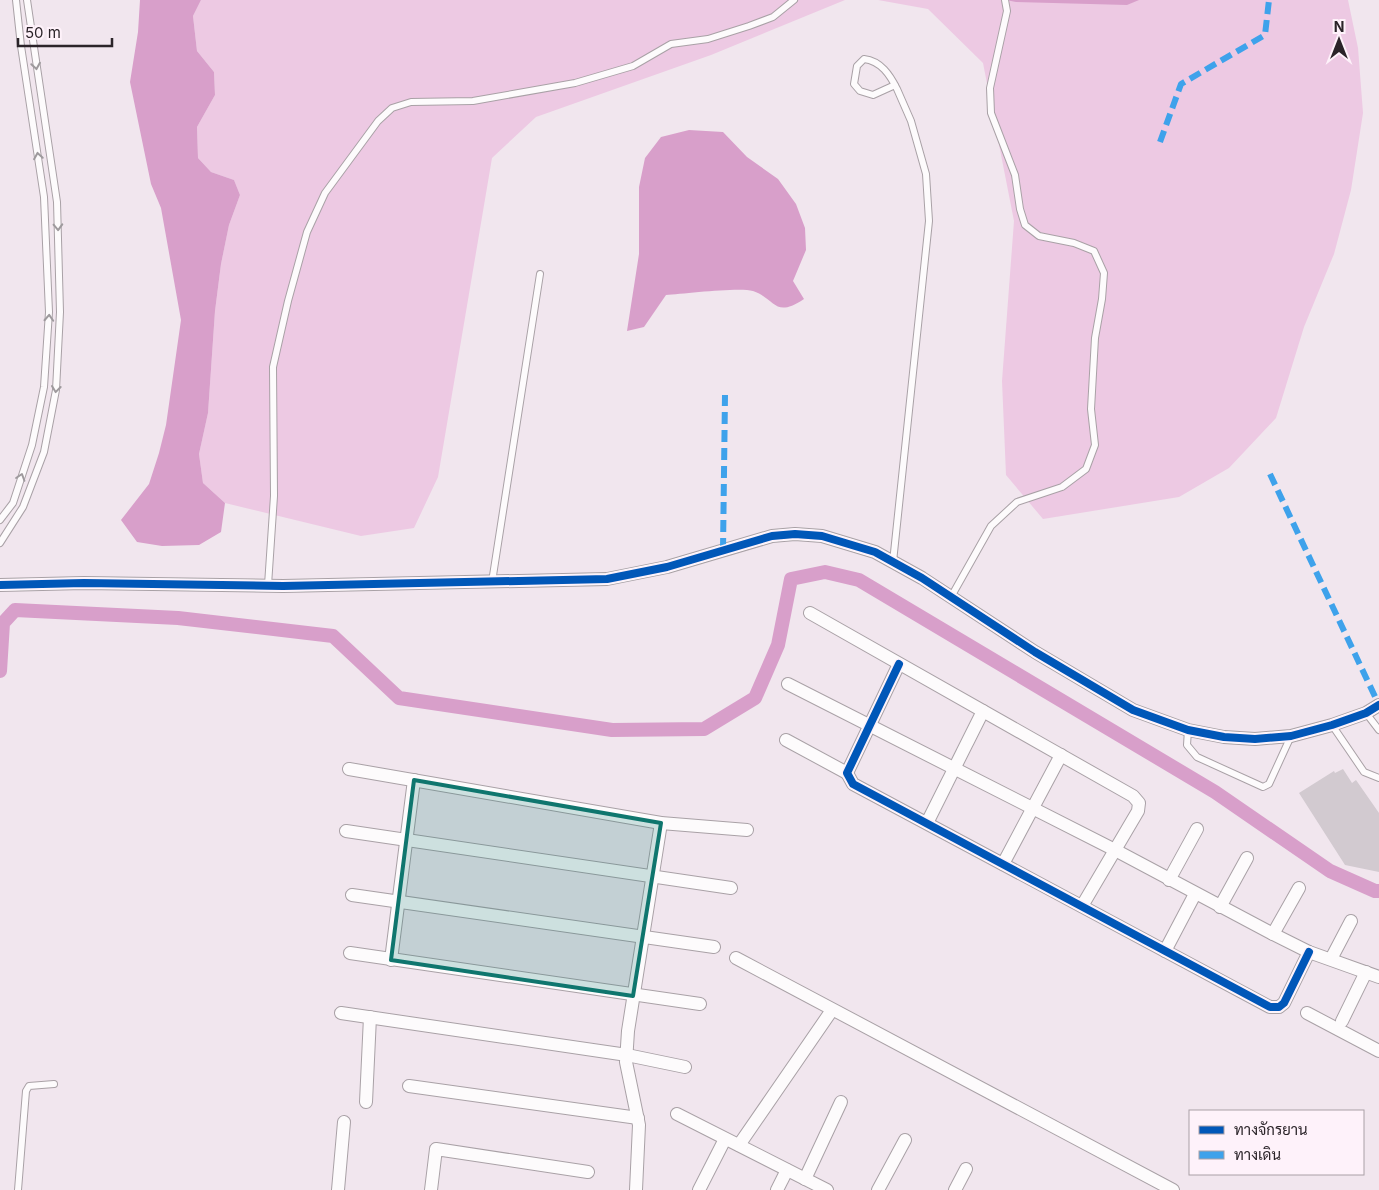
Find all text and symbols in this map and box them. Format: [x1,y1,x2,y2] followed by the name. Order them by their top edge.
[18,15,111,47] scale bar
[1314,15,1364,65] north arrow
[1334,18,1344,35] text: N
[25,23,61,42] text: 50 m
[30,61,40,70] one-way arrow
[33,151,43,160] one-way arrow
[53,223,63,231] one-way arrow
[43,313,54,321] one-way arrow
[51,385,62,393] one-way arrow
[16,473,26,482] one-way arrow
[1189,1110,1364,1175] legend
[1234,1120,1308,1139] text: ทางจักรยาน
[1234,1145,1281,1164] text: ทางเดิน

